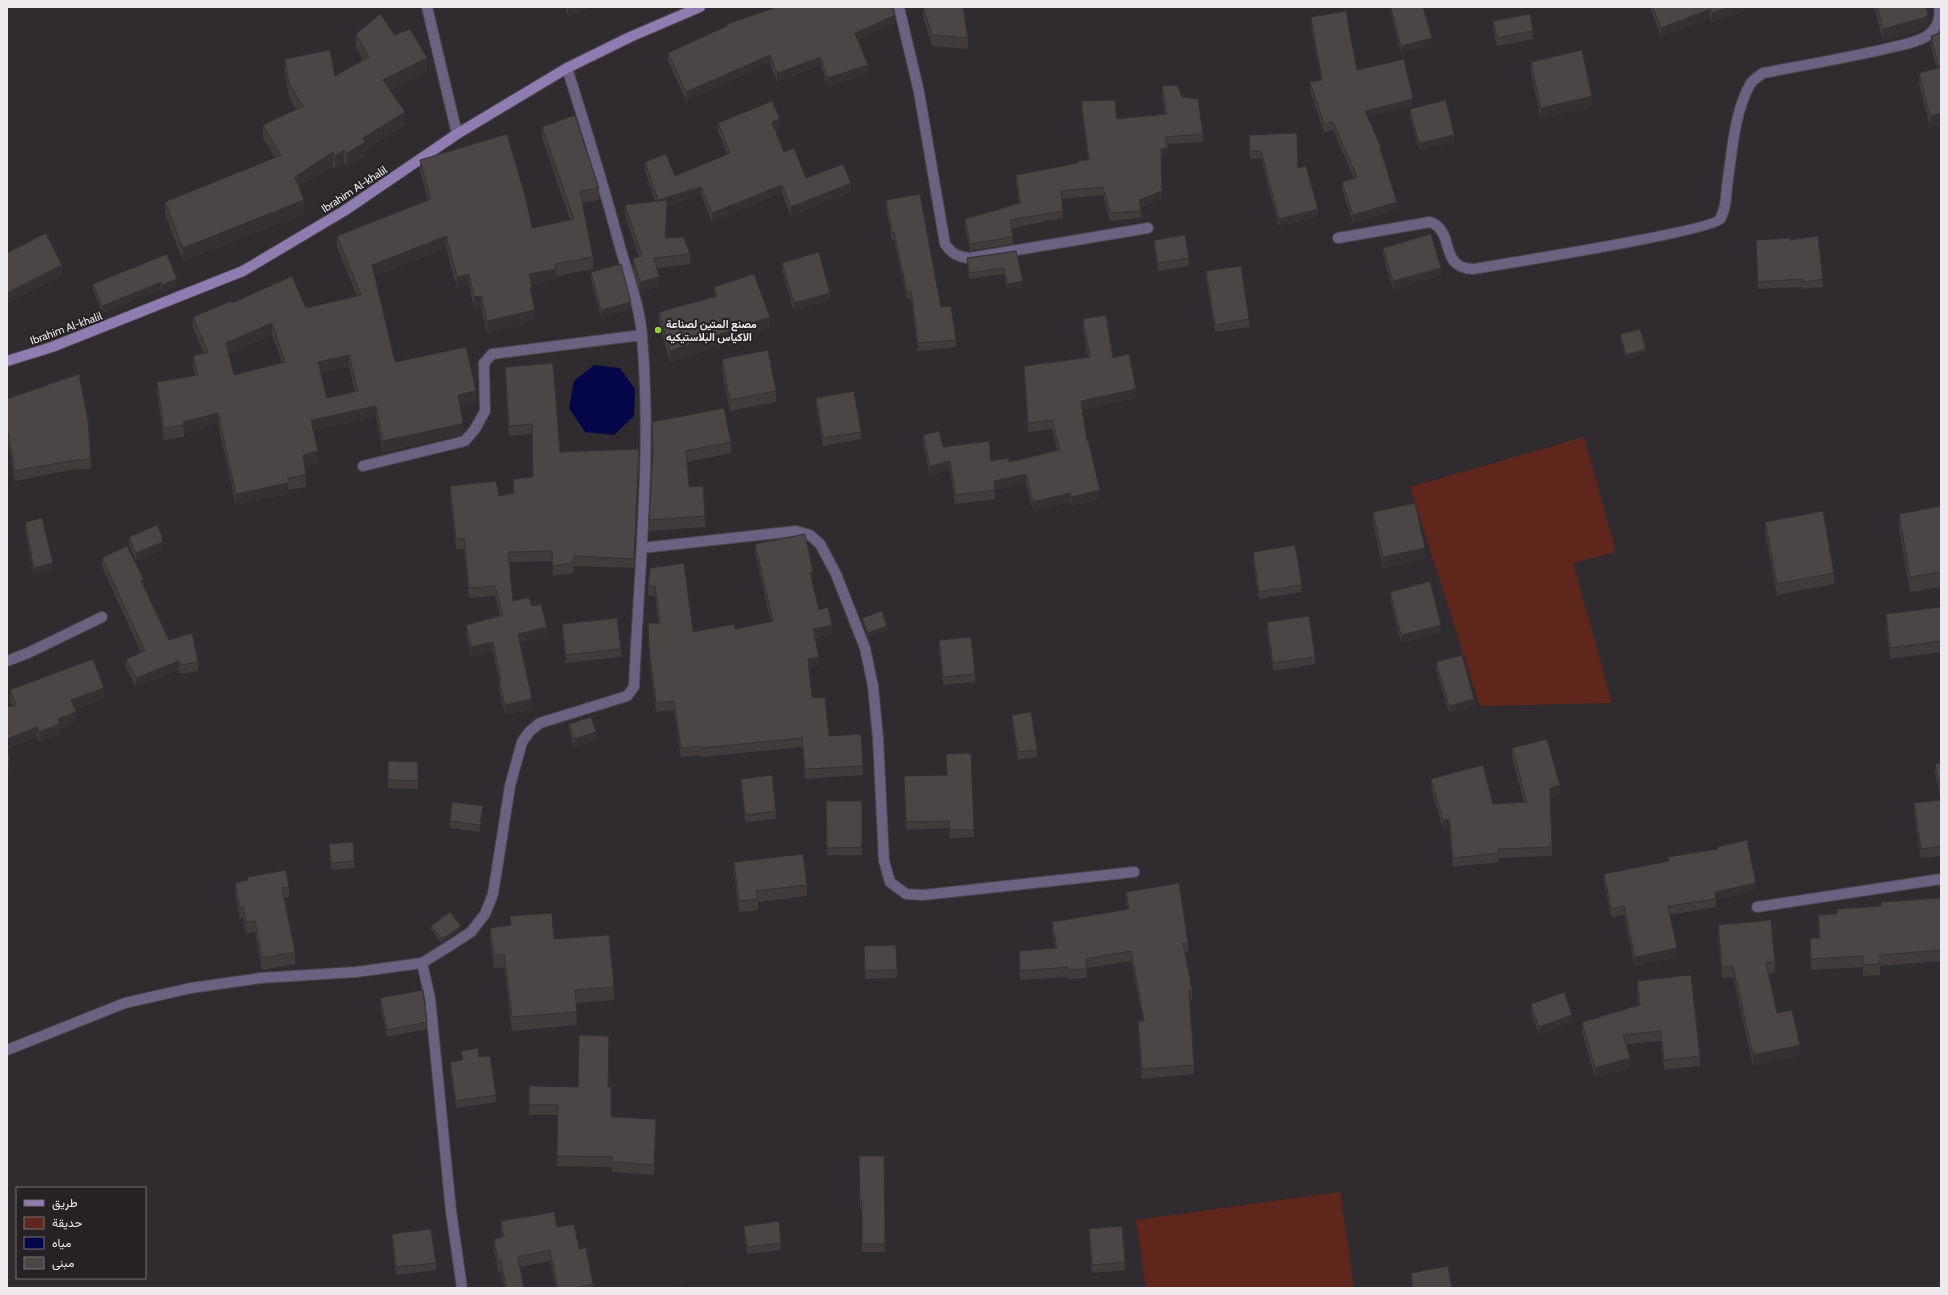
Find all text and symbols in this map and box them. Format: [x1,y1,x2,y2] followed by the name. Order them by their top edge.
[319,162,390,215] street label: Ibrahim Al-khalil
[28,308,104,347] street label: Ibrahim Al-khalil
[666,317,757,344] place label: مصنع المتين لصناعة الاكياس البلاستيكيه
[653,325,663,335] marker: مصنع المتين لصناعة الاكياس البلاستيكيه
[16,1187,146,1279] legend
[52,1195,78,1211] text: طريق
[52,1215,82,1230] text: حديقة
[52,1235,71,1250] text: مياه
[52,1255,74,1271] text: مبنى

